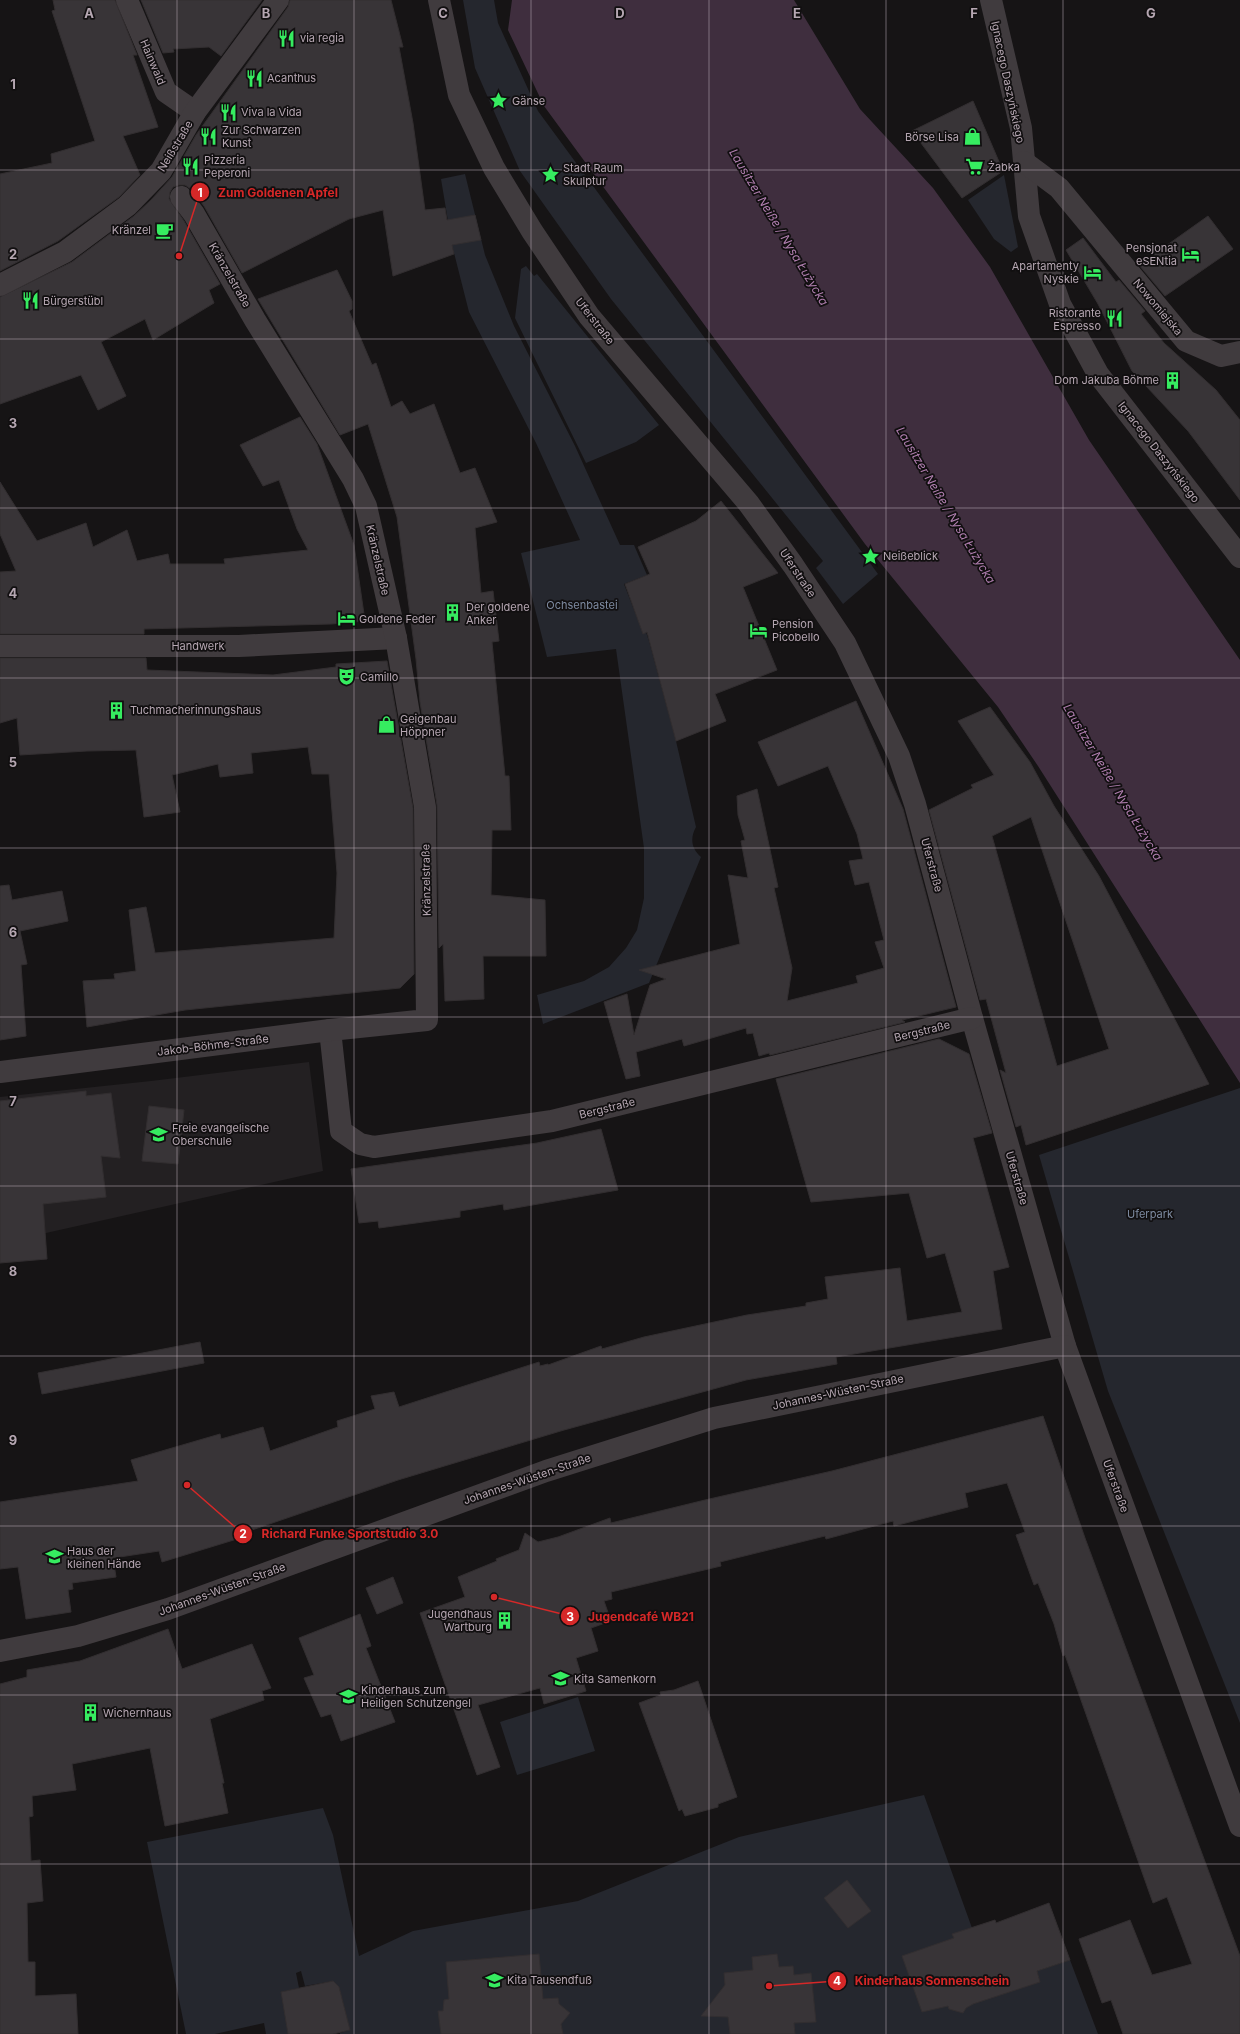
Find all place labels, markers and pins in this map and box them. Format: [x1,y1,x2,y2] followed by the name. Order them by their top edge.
[277,28,297,48] restaurant icon: via regia
[300,31,344,45] place label: via regia
[244,68,264,88] restaurant icon: Acanthus
[267,71,316,85] place label: Acanthus
[489,91,509,111] place icon: Gänse
[512,94,545,108] place label: Gänse
[218,102,238,122] restaurant icon: Viva la Vida
[241,105,302,119] place label: Viva la Vida
[222,123,301,150] place label: Zur Schwarzen Kunst
[199,126,219,146] restaurant icon: Zur Schwarzen Kunst
[962,127,982,147] shop icon: Börse Lisa
[905,130,959,144] place label: Börse Lisa
[204,153,250,180] place label: Pizzeria Peperoni
[181,156,201,176] restaurant icon: Pizzeria Peperoni
[965,157,985,177] supermarket icon: Żabka
[988,160,1020,174] place label: Żabka
[563,161,623,188] place label: Stadt Raum Skulptur
[540,164,560,184] place icon: Stadt Raum Skulptur
[190,180,346,204] callout: Zum Goldenen Apfel
[154,220,174,240] cafe icon: Kränzel
[112,223,151,237] place label: Kränzel
[1126,241,1177,268] place label: Pensjonat eSENtia
[1180,244,1200,264] hotel icon: Pensjonat eSENtia
[1012,259,1079,286] place label: Apartamenty Nyskie
[1082,262,1102,282] hotel icon: Apartamenty Nyskie
[20,291,40,311] restaurant icon: Bürgerstübl
[43,294,103,308] place label: Bürgerstübl
[1049,306,1101,333] place label: Ristorante Espresso
[1104,309,1124,329] restaurant icon: Ristorante Espresso
[1162,370,1182,390] building icon: Dom Jakuba Böhme
[1054,373,1159,387] place label: Dom Jakuba Böhme
[860,546,880,566] place icon: Neißeblick
[883,549,938,563] place label: Neißeblick
[466,600,530,627] place label: Der goldene Anker
[443,603,463,623] building icon: Der goldene Anker
[336,609,356,629] hotel icon: Goldene Feder
[359,612,435,626] place label: Goldene Feder
[772,617,820,644] place label: Pension Picobello
[749,620,769,640] hotel icon: Pension Picobello
[337,667,357,687] theatre icon: Camillo
[360,670,399,684] place label: Camillo
[107,700,127,720] building icon: Tuchmacherinnungshaus
[130,703,261,717] place label: Tuchmacherinnungshaus
[400,712,456,739] place label: Geigenbau Höppner
[377,715,397,735] shop icon: Geigenbau Höppner
[172,1121,269,1148] place label: Freie evangelische Oberschule
[149,1124,169,1144] school or university icon: Freie evangelische Oberschule
[233,1522,446,1546] callout: Richard Funke Sportstudio 3.0
[67,1544,141,1571] place label: Haus der kleinen Hände
[44,1547,64,1567] school or university icon: Haus der kleinen Hände
[560,1604,702,1628] callout: Jugendcafé WB21
[428,1607,492,1634] place label: Jugendhaus Wartburg
[495,1610,515,1630] building icon: Jugendhaus Wartburg
[551,1669,571,1689] school or university icon: Kita Samenkorn
[574,1672,656,1686] place label: Kita Samenkorn
[361,1683,471,1710] place label: Kinderhaus zum Heiligen Schutzengel
[338,1686,358,1706] school or university icon: Kinderhaus zum Heiligen Schutzengel
[80,1703,100,1723] building icon: Wichernhaus
[103,1706,172,1720] place label: Wichernhaus
[827,1969,1018,1993] callout: Kinderhaus Sonnenschein
[484,1970,504,1990] school or university icon: Kita Tausendfuß
[507,1973,592,1987] place label: Kita Tausendfuß

